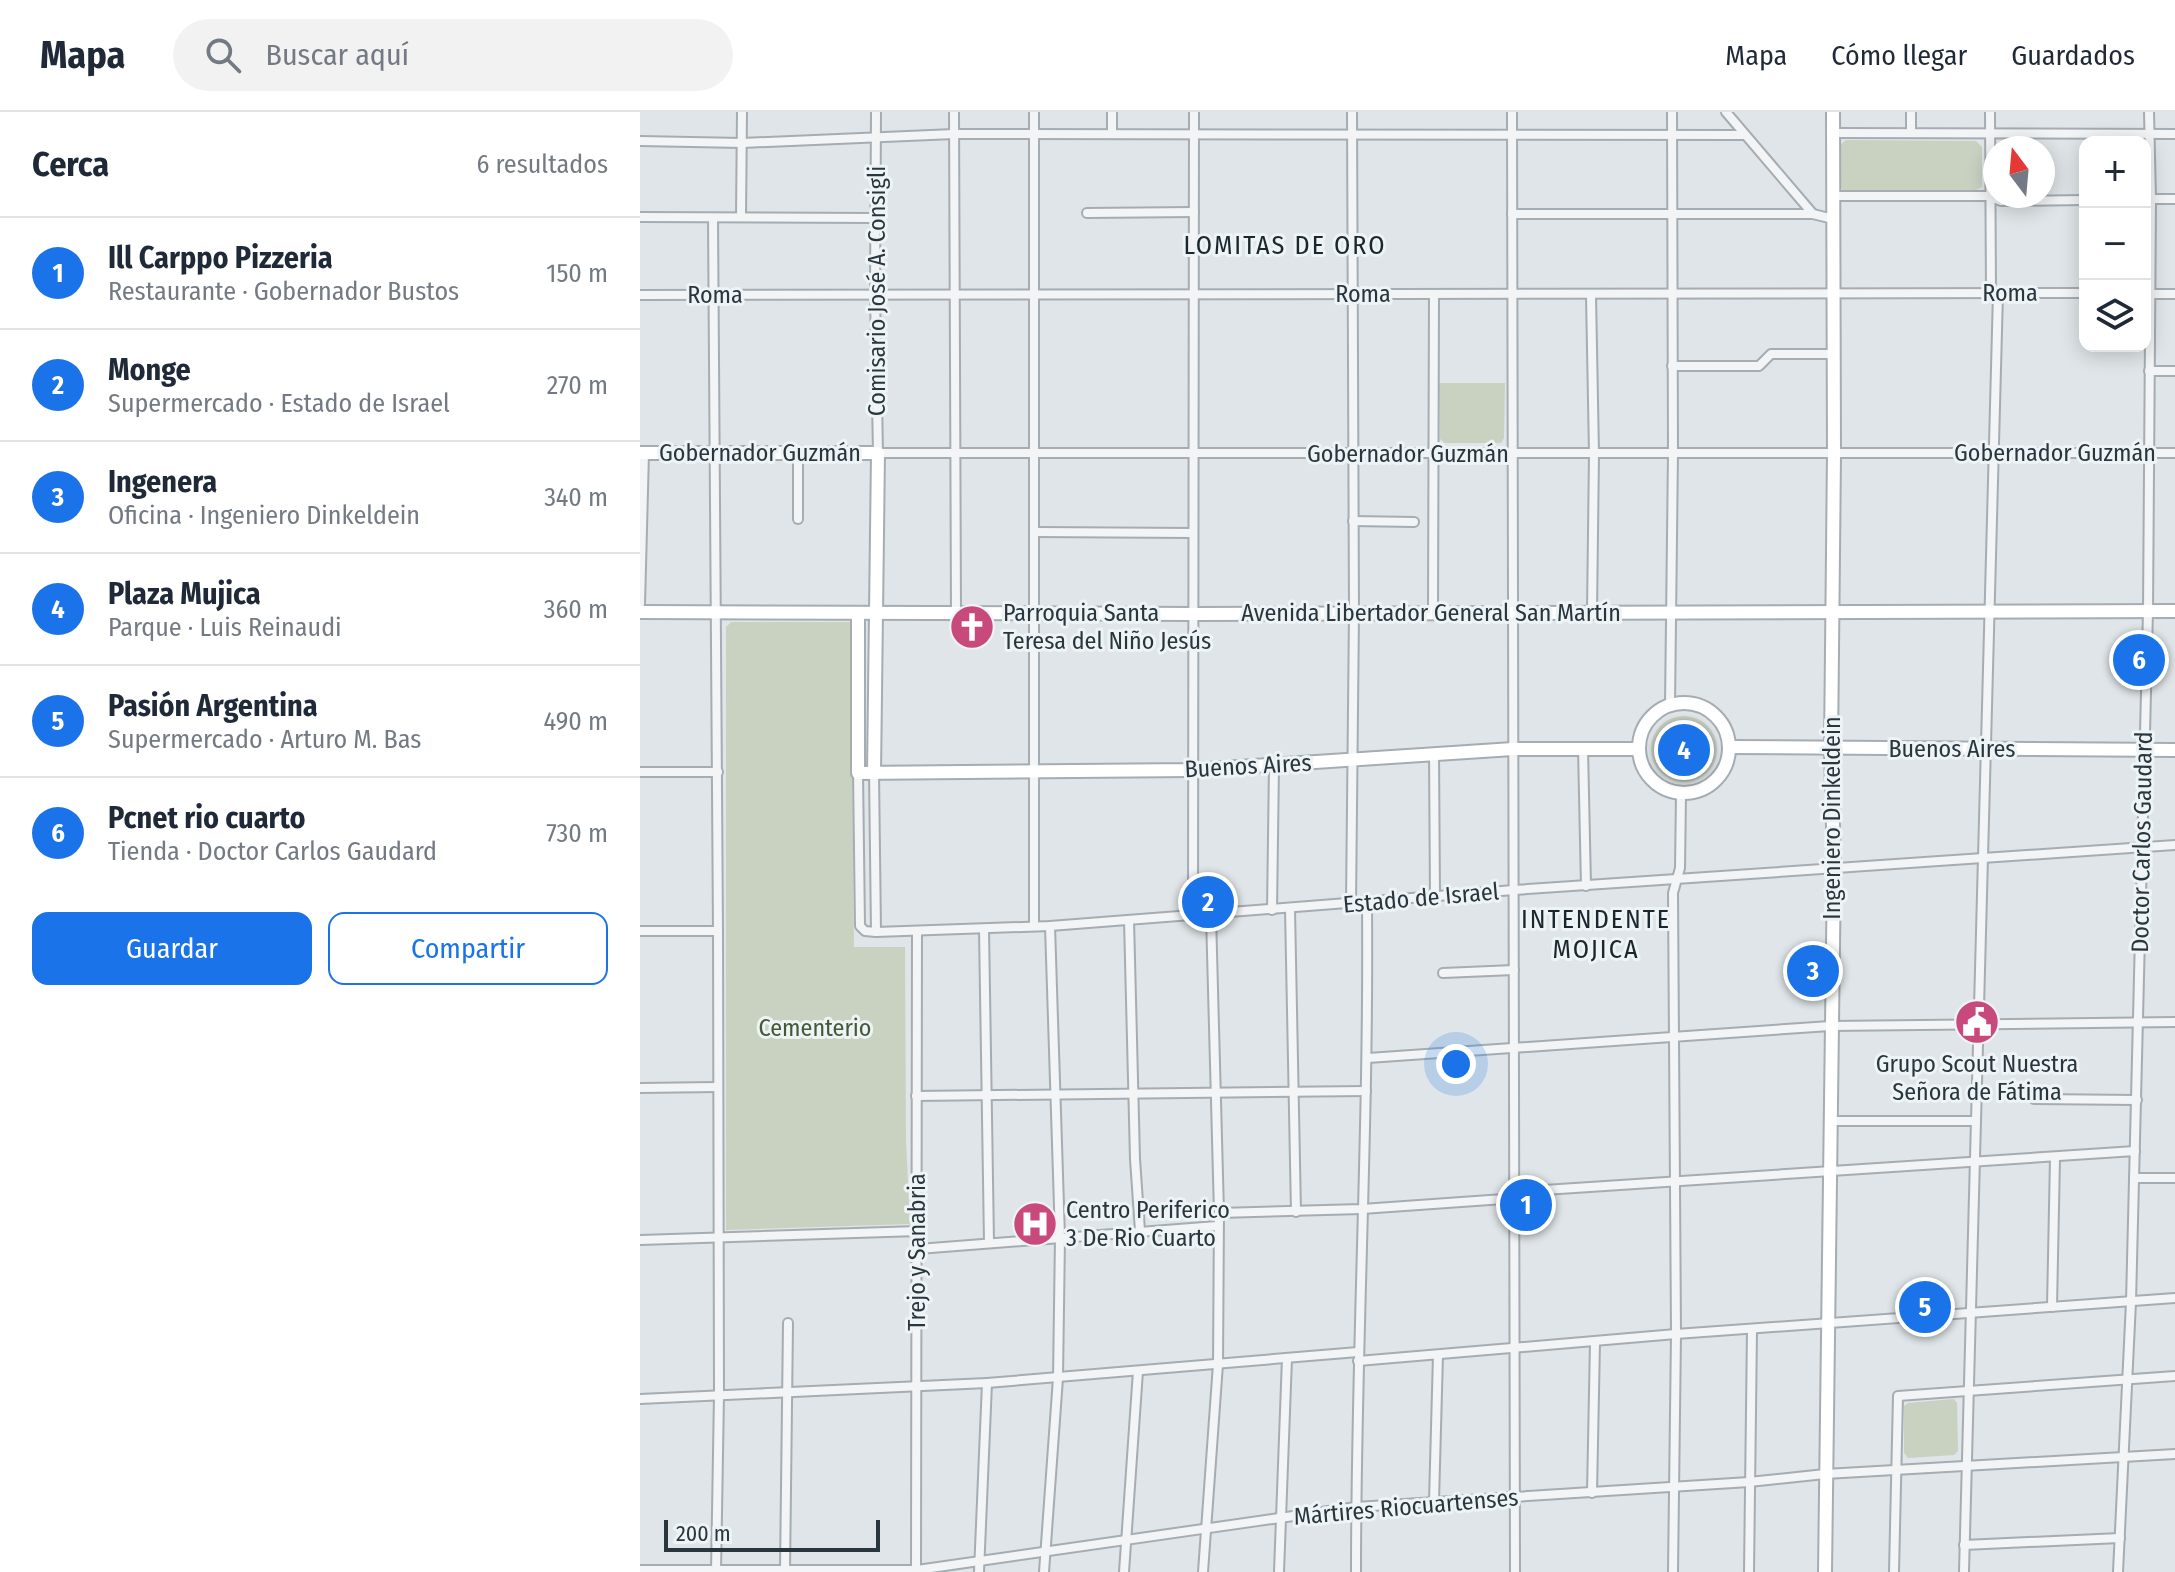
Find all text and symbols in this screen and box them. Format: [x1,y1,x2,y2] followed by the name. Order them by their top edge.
[173,19,733,91] search box
[40,32,125,78] text: Mapa
[201,33,245,77] icon: search
[265,37,409,73] text: Buscar aquí
[1725,39,1787,72] text: Mapa
[1831,39,1967,72] text: Cómo llegar
[2011,39,2135,72] text: Guardados
[1983,136,2055,208] north arrow
[2079,136,2151,352] map controls
[2079,136,2151,208] button: +
[32,144,109,185] text: Cerca
[476,149,608,180] text: 6 resultados
[863,166,891,416] street label: Comisario José A. Consigli
[2079,208,2151,280] button: −
[1183,230,1387,261] district label: LOMITAS DE ORO
[108,240,333,276] text: Ill Carppo Pizzeria
[53,258,64,289] text: 1
[546,258,608,289] text: 150 m
[108,276,459,307] text: Restaurante · Gobernador Bustos
[1982,279,2038,307] street label: Roma
[1335,280,1391,308] street label: Roma
[2079,280,2151,352] button: layers
[687,281,743,309] street label: Roma
[108,352,191,388] text: Monge
[52,370,64,401] text: 2
[547,370,608,401] text: 270 m
[108,388,450,419] text: Supermercado · Estado de Israel
[659,439,861,467] street label: Gobernador Guzmán
[1954,439,2156,467] street label: Gobernador Guzmán
[1307,440,1509,468] street label: Gobernador Guzmán
[108,464,217,500] text: Ingenera
[52,482,64,513] text: 3
[544,482,608,513] text: 340 m
[108,500,420,531] text: Oficina · Ingeniero Dinkeldein
[108,576,261,612] text: Plaza Mujica
[51,594,65,625] text: 4
[544,594,608,625] text: 360 m
[1003,599,1211,655] place label: Parroquia Santa Teresa del Niño Jesús
[1241,599,1621,627] street label: Avenida Libertador General San Martín
[948,603,996,651] church icon: Parroquia Santa Teresa del Niño Jesús
[108,612,342,643] text: Parque · Luis Reinaudi
[2113,630,2165,690] pin: 6
[108,688,318,724] text: Pasión Argentina
[52,706,64,737] text: 5
[544,706,608,737] text: 490 m
[1818,716,1846,920] street label: Ingeniero Dinkeldein
[1658,720,1710,780] pin: 4
[108,724,421,755] text: Supermercado · Arturo M. Bas
[2126,731,2158,953] street label: Doctor Carlos Gaudard
[1888,735,2016,763] street label: Buenos Aires
[1184,749,1312,783] street label: Buenos Aires
[108,800,306,836] text: Pcnet rio cuarto
[51,818,65,849] text: 6
[546,818,608,849] text: 730 m
[108,836,437,867] text: Tienda · Doctor Carlos Gaudard
[1182,872,1234,932] pin: 2
[1342,877,1500,919] street label: Estado de Israel
[1521,904,1671,965] district label: INTENDENTE MOJICA
[32,912,312,985] button: Guardar
[328,912,608,985] button: Compartir
[1787,941,1839,1001] pin: 3
[1953,998,2001,1046] public building icon: Grupo Scout Nuestra Señora de Fátima
[759,1014,871,1042] park label: Cementerio
[1436,1044,1476,1084] your location
[1876,1050,2078,1106] place label: Grupo Scout Nuestra Señora de Fátima
[903,1173,931,1331] street label: Trejo y Sanabria
[1500,1175,1552,1235] pin: 1
[1066,1196,1230,1252] place label: Centro Periferico 3 De Rio Cuarto
[1011,1200,1059,1248] hospital icon: Centro Periferico 3 De Rio Cuarto
[1899,1277,1951,1337] pin: 5
[1292,1483,1520,1531] street label: Mártires Riocuartenses
[664,1516,880,1552] scale bar
[676,1520,731,1547] text: 200 m

